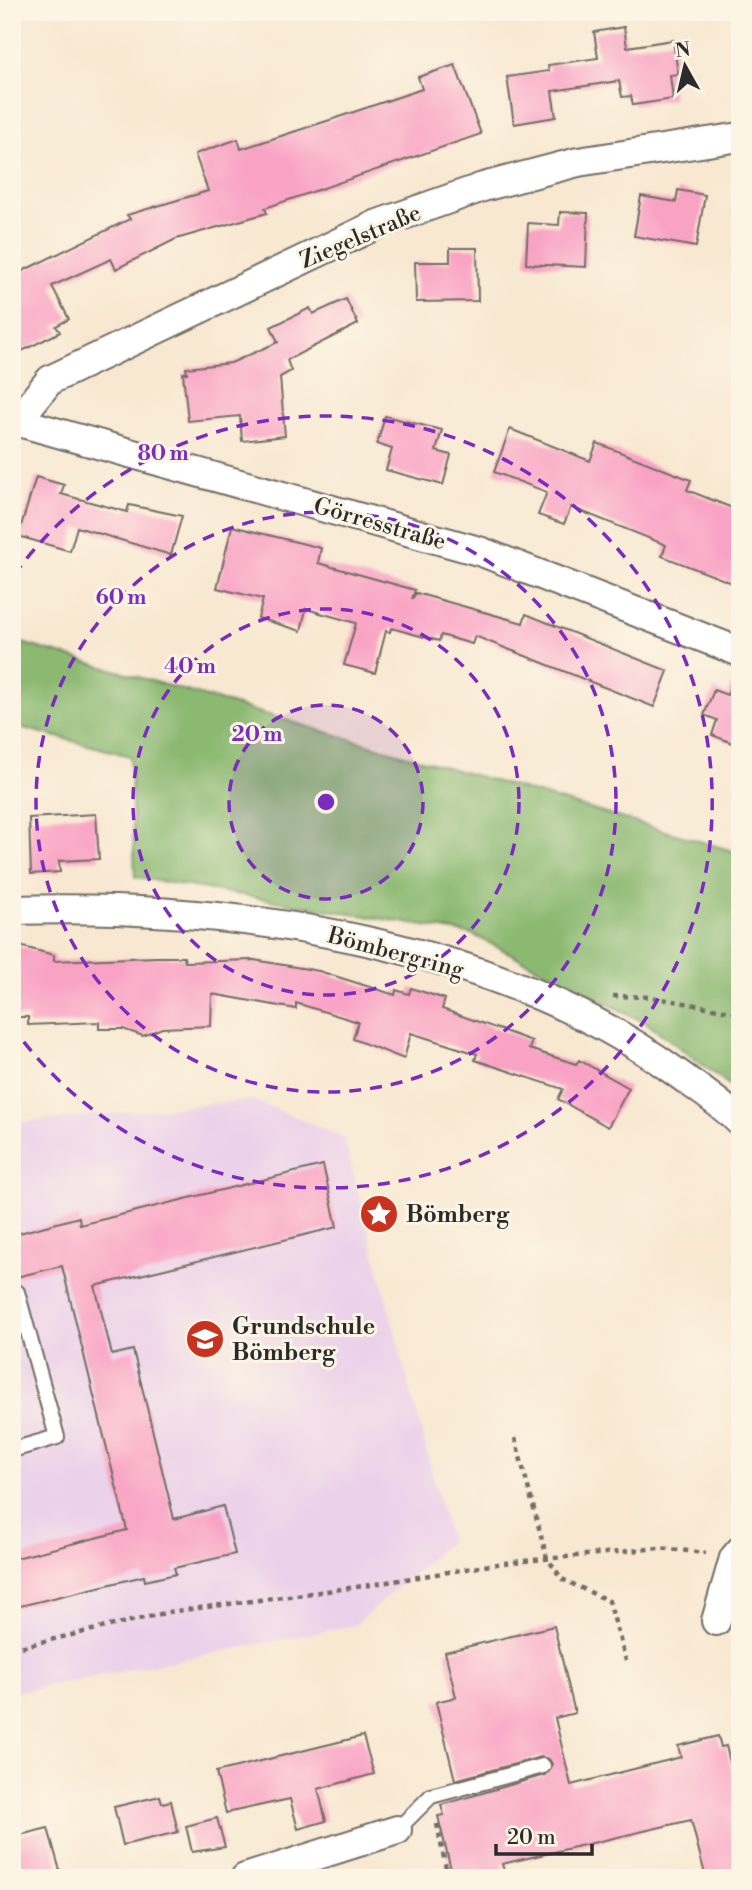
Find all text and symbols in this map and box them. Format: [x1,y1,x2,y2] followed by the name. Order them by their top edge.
[650,32,720,102] north arrow
[674,37,692,63] text: N
[296,199,425,275] street label: Ziegelstraße
[137,441,189,467] text: 80 m
[310,492,449,556] street label: Görresstraße
[96,585,146,611] text: 60 m
[164,654,216,680] text: 40 m
[232,722,282,748] text: 20 m
[314,790,338,814] centre of rings
[324,921,467,985] street label: Bömbergring
[358,1193,400,1235] place icon: Bömberg
[406,1201,510,1229] place label: Bömberg
[232,1313,375,1367] place label: Grundschule Bömberg
[184,1318,226,1360] school or university icon: Grundschule Bömberg
[496,1813,593,1857] scale bar
[507,1825,556,1851] text: 20 m

